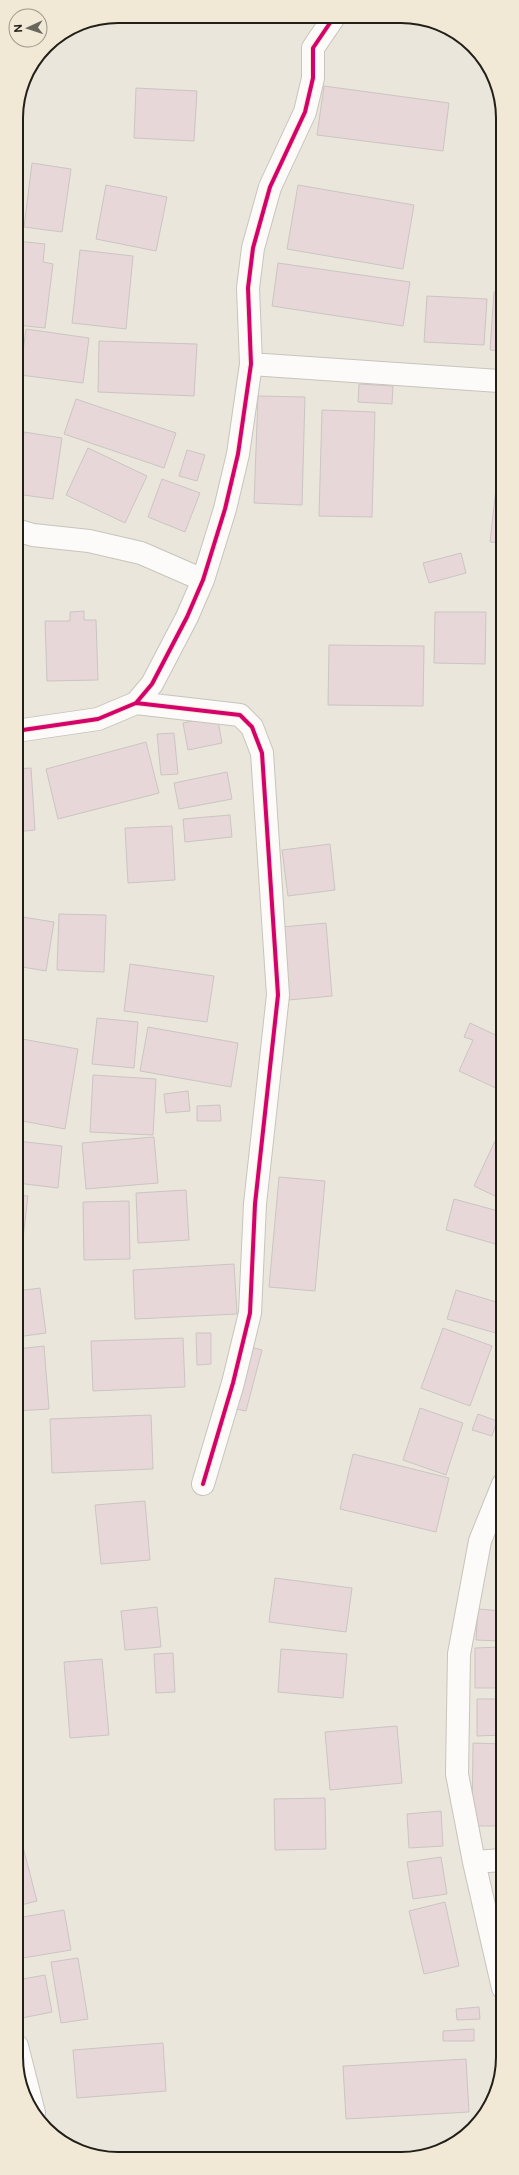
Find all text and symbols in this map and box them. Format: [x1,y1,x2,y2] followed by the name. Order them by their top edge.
[8,8,48,48] north arrow
[12,24,24,33] text: N

